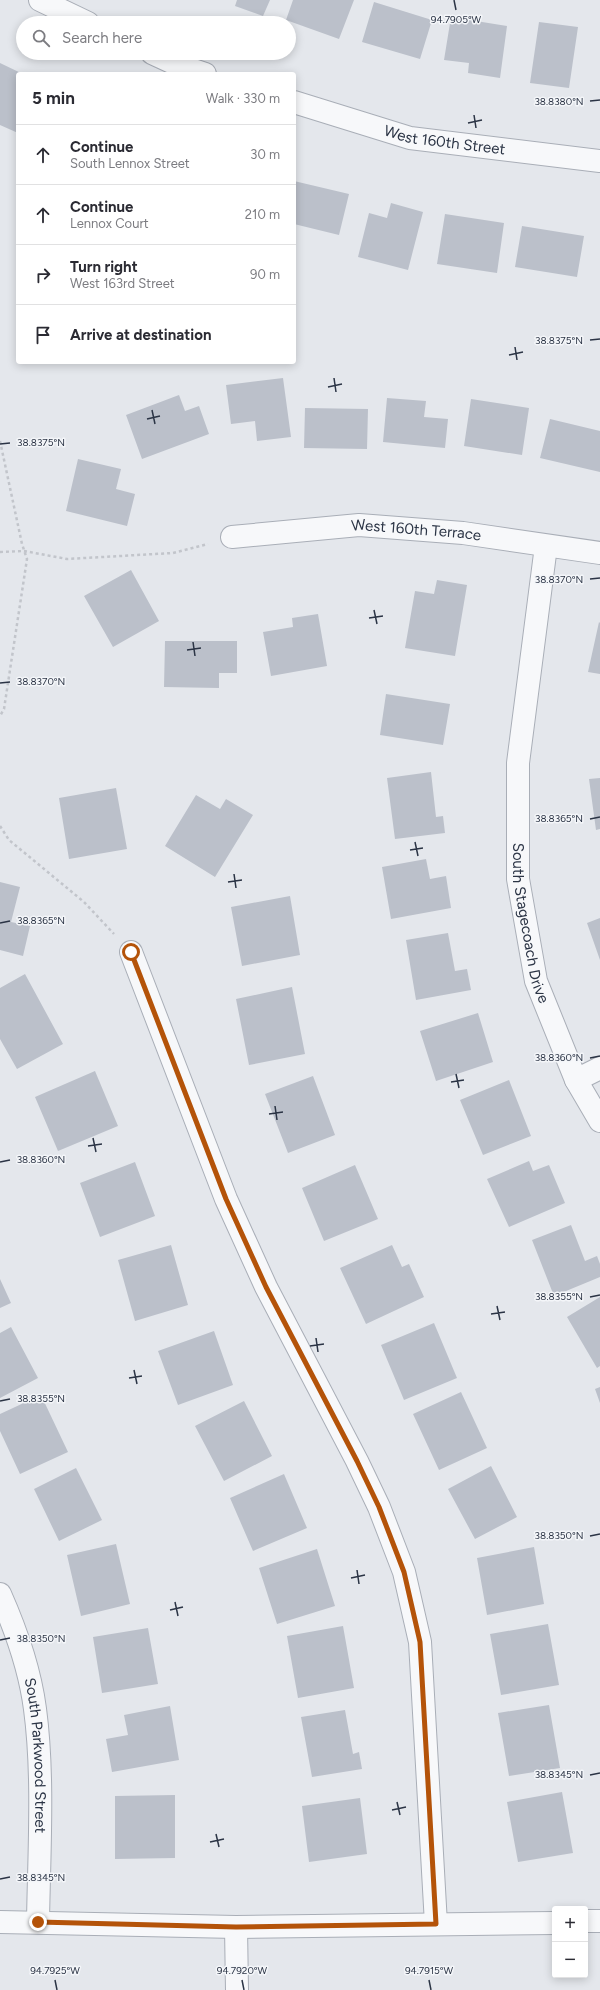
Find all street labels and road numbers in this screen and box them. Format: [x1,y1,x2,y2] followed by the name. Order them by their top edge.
[382,121,507,158] street label: West 160th Street
[351,515,482,545] street label: West 160th Terrace
[509,843,553,1006] street label: South Stagecoach Drive
[20,1676,49,1834] street label: South Parkwood Street

